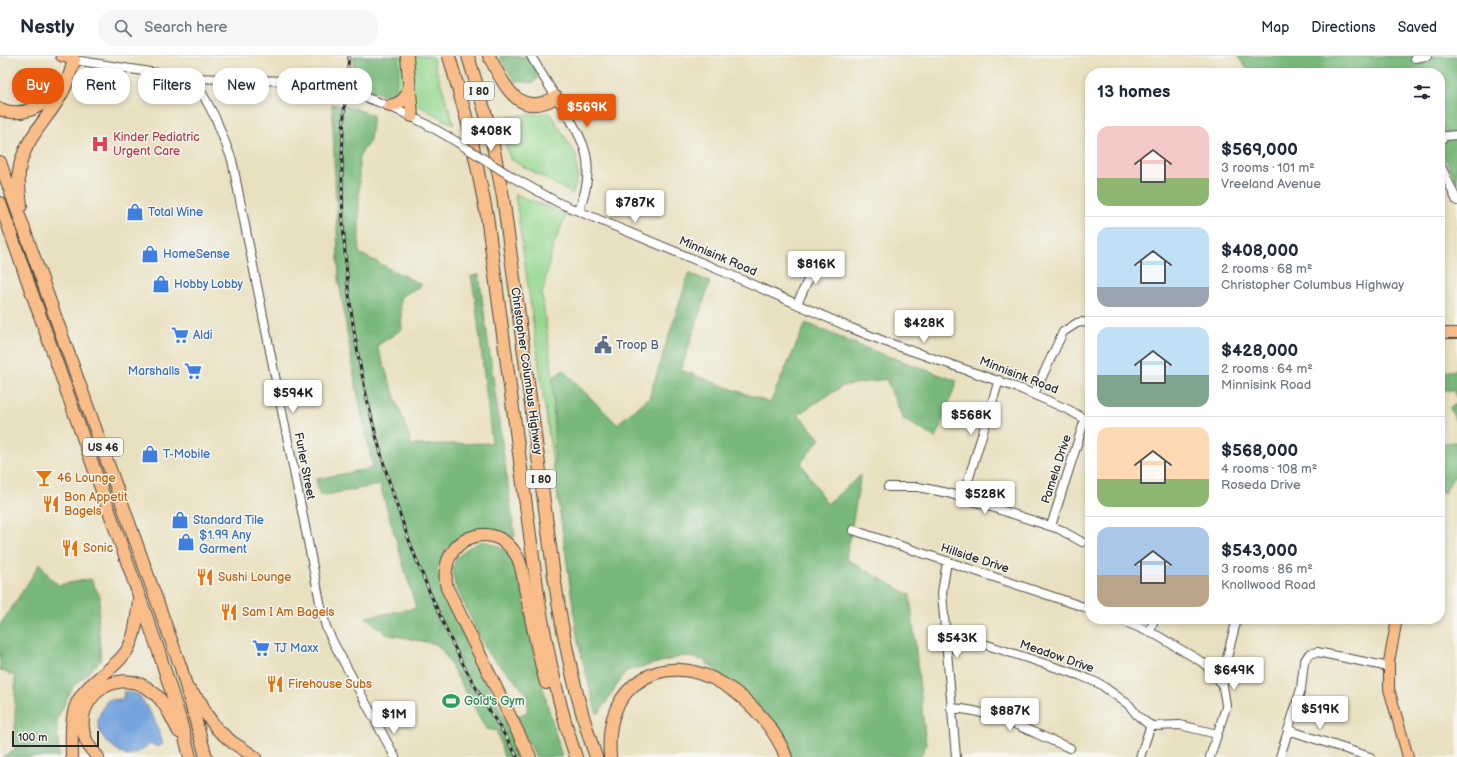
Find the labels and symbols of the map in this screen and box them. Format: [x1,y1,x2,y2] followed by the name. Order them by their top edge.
[464,82,494,100] road number: I 80
[559,94,615,128] pin: $569K
[463,118,519,152] pin: $408K
[113,130,200,159] place label: Kinder Pediatric Urgent Care
[90,134,110,154] hospital icon: Kinder Pediatric Urgent Care
[607,190,663,224] pin: $787K
[125,202,145,222] shop icon: Total Wine
[148,205,203,220] place label: Total Wine
[677,233,759,280] street label: Minnisink Road
[140,244,160,264] shop icon: HomeSense
[163,247,230,262] place label: HomeSense
[788,251,844,285] pin: $816K
[151,274,171,294] shop icon: Hobby Lobby
[174,277,244,292] place label: Hobby Lobby
[507,286,546,456] street label: Christopher Columbus Highway
[896,310,952,344] pin: $428K
[170,325,190,345] supermarket icon: Aldi
[193,328,213,343] place label: Aldi
[593,335,613,355] public building icon: Troop B
[616,338,659,353] place label: Troop B
[977,354,1060,397] street label: Minnisink Road
[183,361,203,381] supermarket icon: Marshalls
[128,364,180,379] place label: Marshalls
[265,380,321,414] pin: $594K
[943,402,999,436] pin: $568K
[291,431,318,501] street label: Furler Street
[1038,433,1075,506] street label: Pamela Drive
[83,438,123,456] road number: US 46
[140,444,160,464] shop icon: T-Mobile
[163,447,210,462] place label: T-Mobile
[34,468,54,488] bar icon: 46 Lounge
[526,470,556,488] road number: I 80
[57,471,116,486] place label: 46 Lounge
[957,481,1013,515] pin: $528K
[64,490,128,519] place label: Bon Appetit Bagels
[41,494,61,514] restaurant icon: Bon Appetit Bagels
[170,510,190,530] shop icon: Standard Tile
[193,513,264,528] place label: Standard Tile
[199,528,252,557] place label: $1.99 Any Garment
[176,532,196,552] shop icon: $1.99 Any Garment
[60,538,80,558] restaurant icon: Sonic
[939,540,1011,577] street label: Hillside Drive
[83,541,113,556] place label: Sonic
[195,567,215,587] restaurant icon: Sushi Lounge
[218,570,291,585] place label: Sushi Lounge
[219,602,239,622] restaurant icon: Sam I Am Bagels
[242,605,334,620] place label: Sam I Am Bagels
[929,625,985,659] pin: $543K
[1018,637,1096,676] street label: Meadow Drive
[251,638,271,658] supermarket icon: TJ Maxx
[274,641,319,656] place label: TJ Maxx
[1206,657,1262,691] pin: $649K
[265,674,285,694] restaurant icon: Firehouse Subs
[288,677,372,692] place label: Firehouse Subs
[441,691,461,711] sports icon: Gold's Gym
[464,694,525,709] place label: Gold's Gym
[1292,696,1348,730] pin: $519K
[982,698,1038,732] pin: $887K
[375,701,413,735] pin: $1M
[12,729,99,748] scale bar

